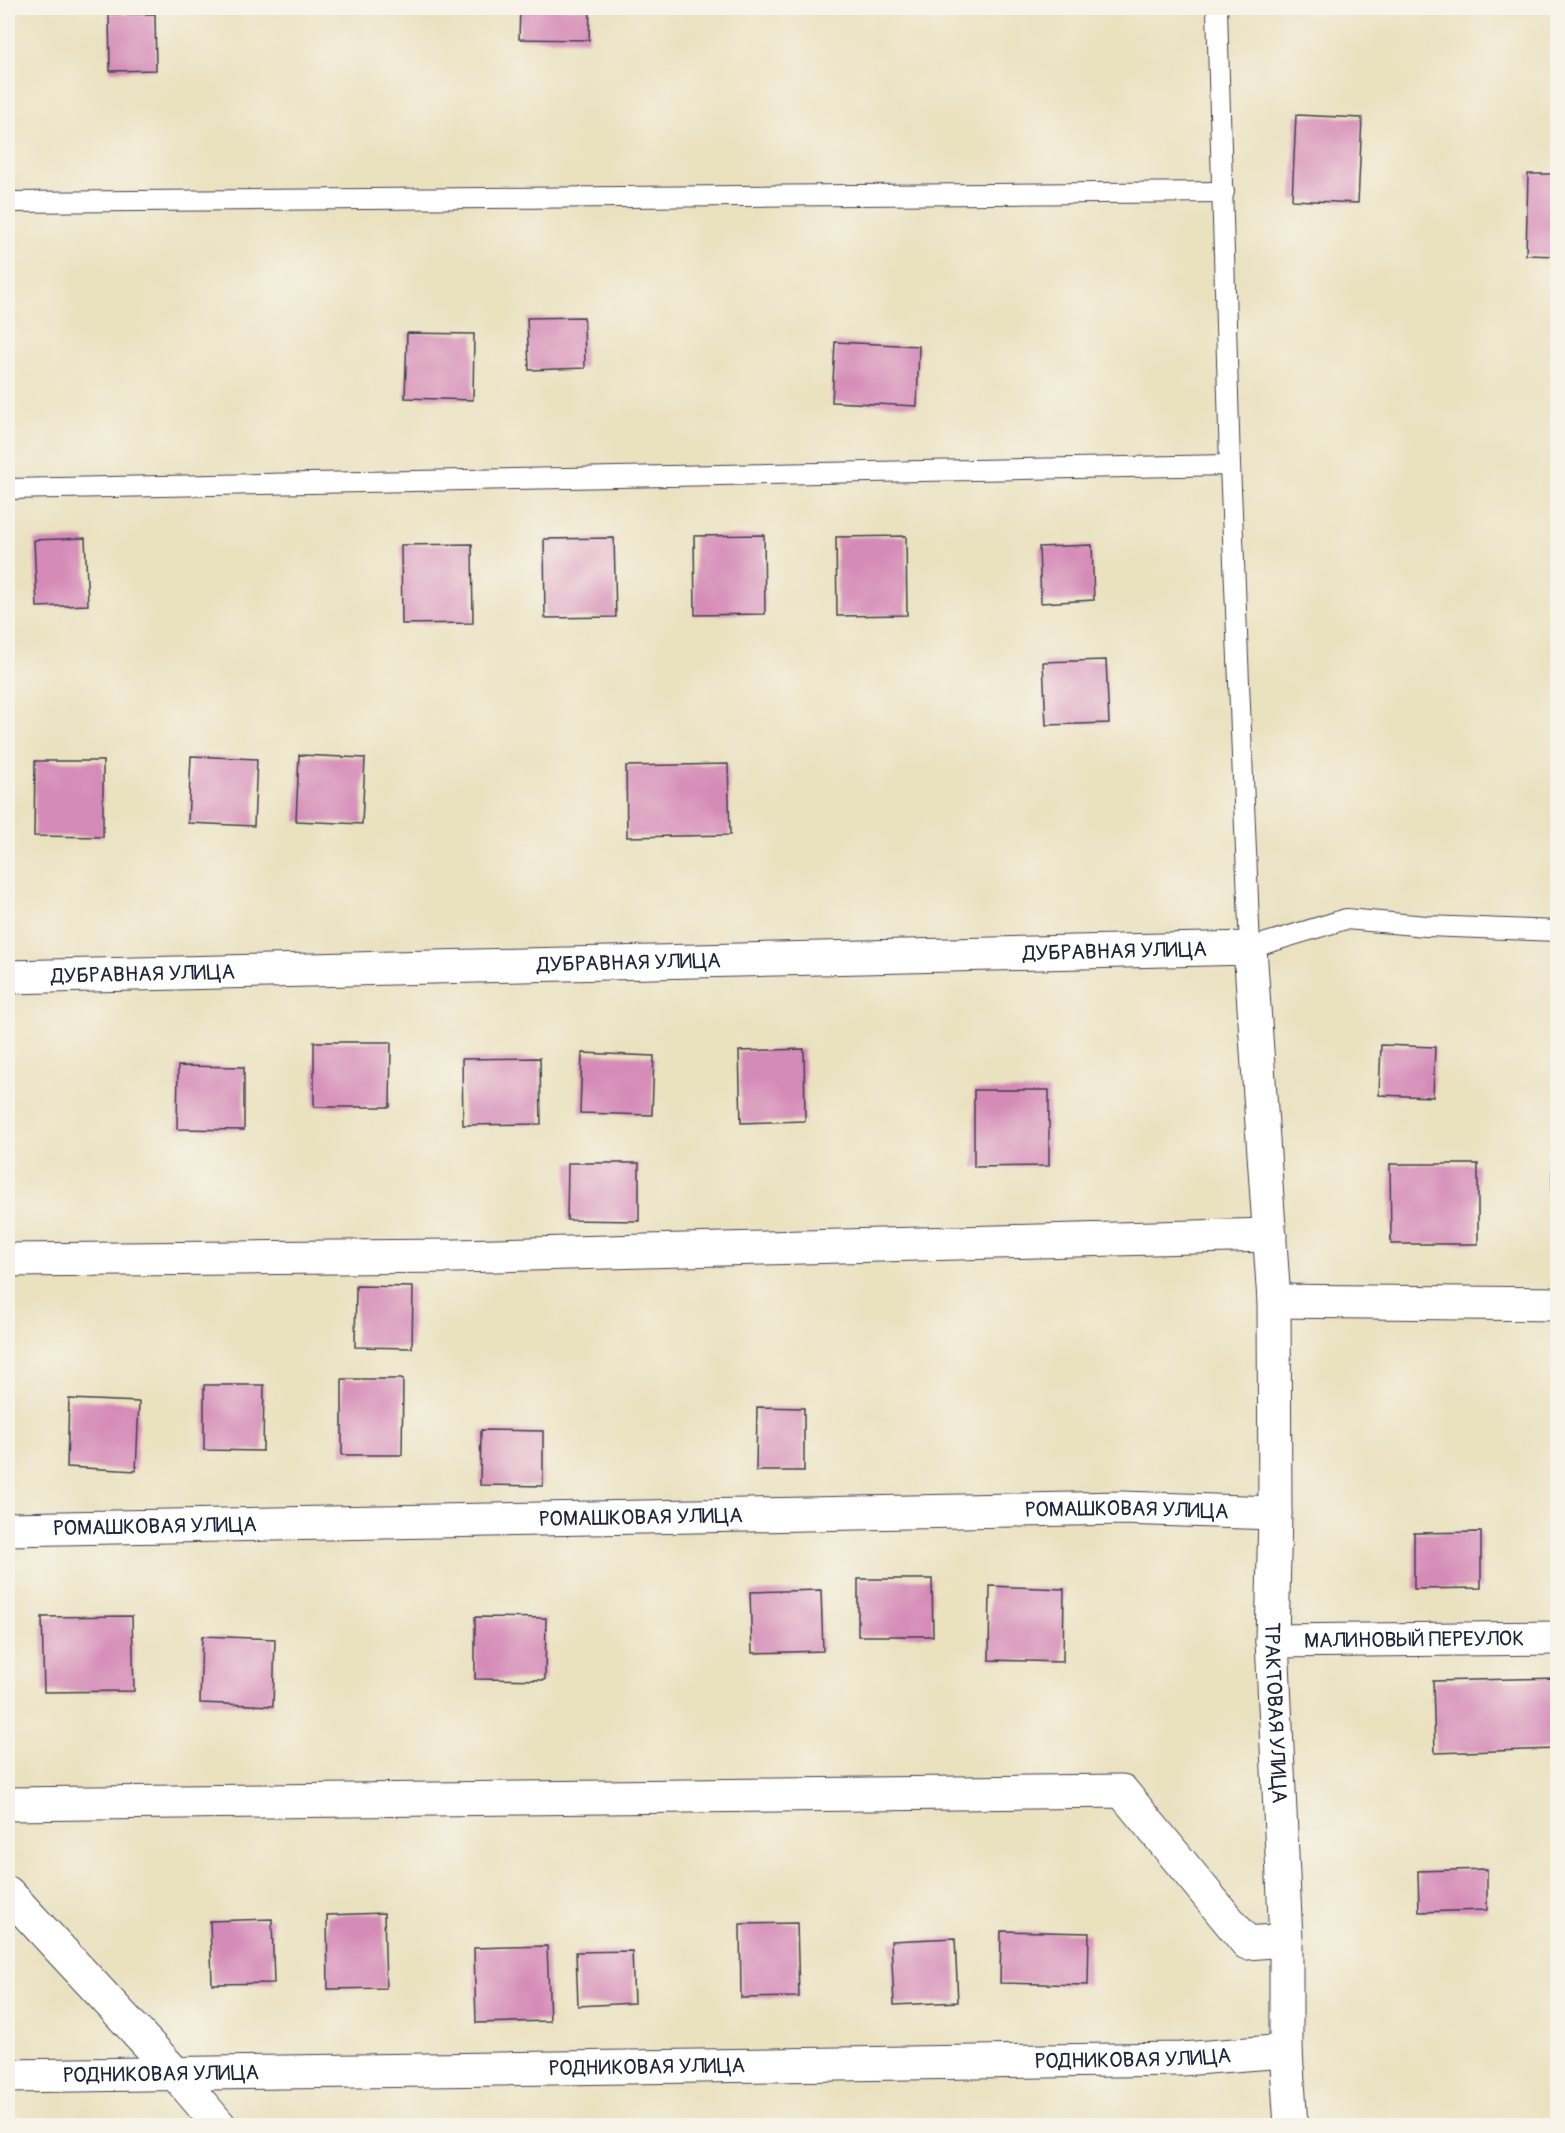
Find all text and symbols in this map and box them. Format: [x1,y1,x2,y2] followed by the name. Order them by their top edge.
[1021,936,1207,967] street label: ДУБРАВНАЯ УЛИЦА
[536,947,721,978] street label: ДУБРАВНАЯ УЛИЦА
[50,958,235,990] street label: ДУБРАВНАЯ УЛИЦА
[1025,1494,1229,1525] street label: РОМАШКОВАЯ УЛИЦА
[539,1502,743,1532] street label: РОМАШКОВАЯ УЛИЦА
[53,1511,257,1542] street label: РОМАШКОВАЯ УЛИЦА
[1258,1622,1293,1804] street label: ТРАКТОВАЯ УЛИЦА
[1304,1625,1524,1654] street label: МАЛИНОВЫЙ ПЕРЕУЛОК
[1035,2042,1232,2075] street label: РОДНИКОВАЯ УЛИЦА
[549,2052,745,2082] street label: РОДНИКОВАЯ УЛИЦА
[63,2059,259,2089] street label: РОДНИКОВАЯ УЛИЦА

